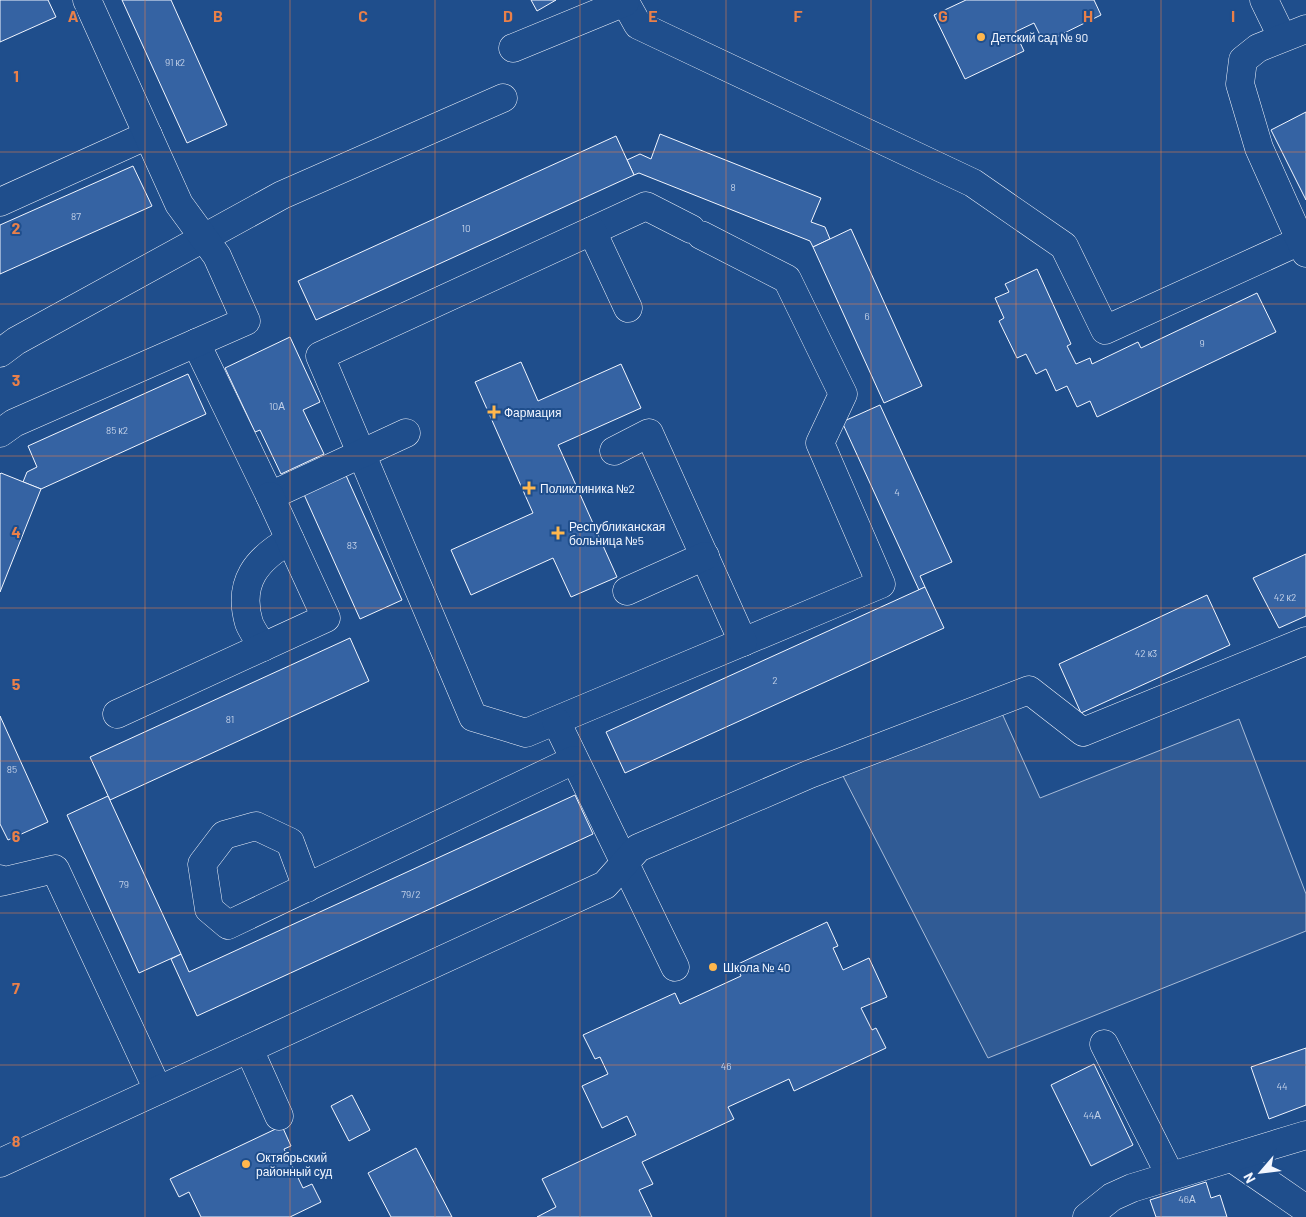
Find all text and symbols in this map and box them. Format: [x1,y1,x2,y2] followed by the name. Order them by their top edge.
[68,6,79,25] text: A
[213,6,223,25] text: B
[358,6,368,25] text: C
[503,6,513,25] text: D
[648,6,658,25] text: E
[794,6,803,25] text: F
[938,6,948,25] text: G
[1083,6,1093,25] text: H
[1231,6,1235,25] text: I
[991,30,1088,45] place label: Детский сад № 90
[975,31,987,43] marker: Детский сад № 90
[165,56,185,68] house number: 91 к2
[13,66,19,85] text: 1
[730,181,736,193] house number: 8
[71,210,81,222] house number: 87
[12,218,21,237] text: 2
[461,222,471,234] house number: 10
[864,310,870,322] house number: 6
[1199,337,1205,349] house number: 9
[12,370,20,389] text: 3
[269,400,285,412] house number: 10А
[504,405,561,420] place label: Фармация
[488,406,500,418] marker: Фармация
[106,424,128,436] house number: 85 к2
[522,481,536,495] marker: Поликлиника №2
[540,481,635,495] place label: Поликлиника №2
[894,486,900,498] house number: 4
[569,519,665,548] place label: Республиканская больница №5
[11,522,21,541] text: 4
[551,526,565,540] marker: Республиканская больница №5
[347,539,357,551] house number: 83
[1274,591,1296,603] house number: 42 к2
[1135,647,1157,659] house number: 42 к3
[12,674,21,693] text: 5
[772,674,778,686] house number: 2
[226,713,234,725] house number: 81
[7,763,17,775] house number: 85
[12,826,21,845] text: 6
[119,878,129,890] house number: 79
[401,888,421,900] house number: 79/2
[723,960,791,974] place label: Школа № 40
[707,961,719,973] marker: Школа № 40
[12,978,20,997] text: 7
[721,1060,731,1072] house number: 46
[1276,1080,1288,1092] house number: 44
[1083,1109,1101,1121] house number: 44А
[12,1131,21,1150] text: 8
[1236,1147,1286,1197] north arrow
[256,1150,332,1179] place label: Октябрьский районный суд
[240,1158,252,1170] marker: Октябрьский районный суд
[1239,1170,1259,1186] text: N
[1178,1193,1196,1205] house number: 46А

